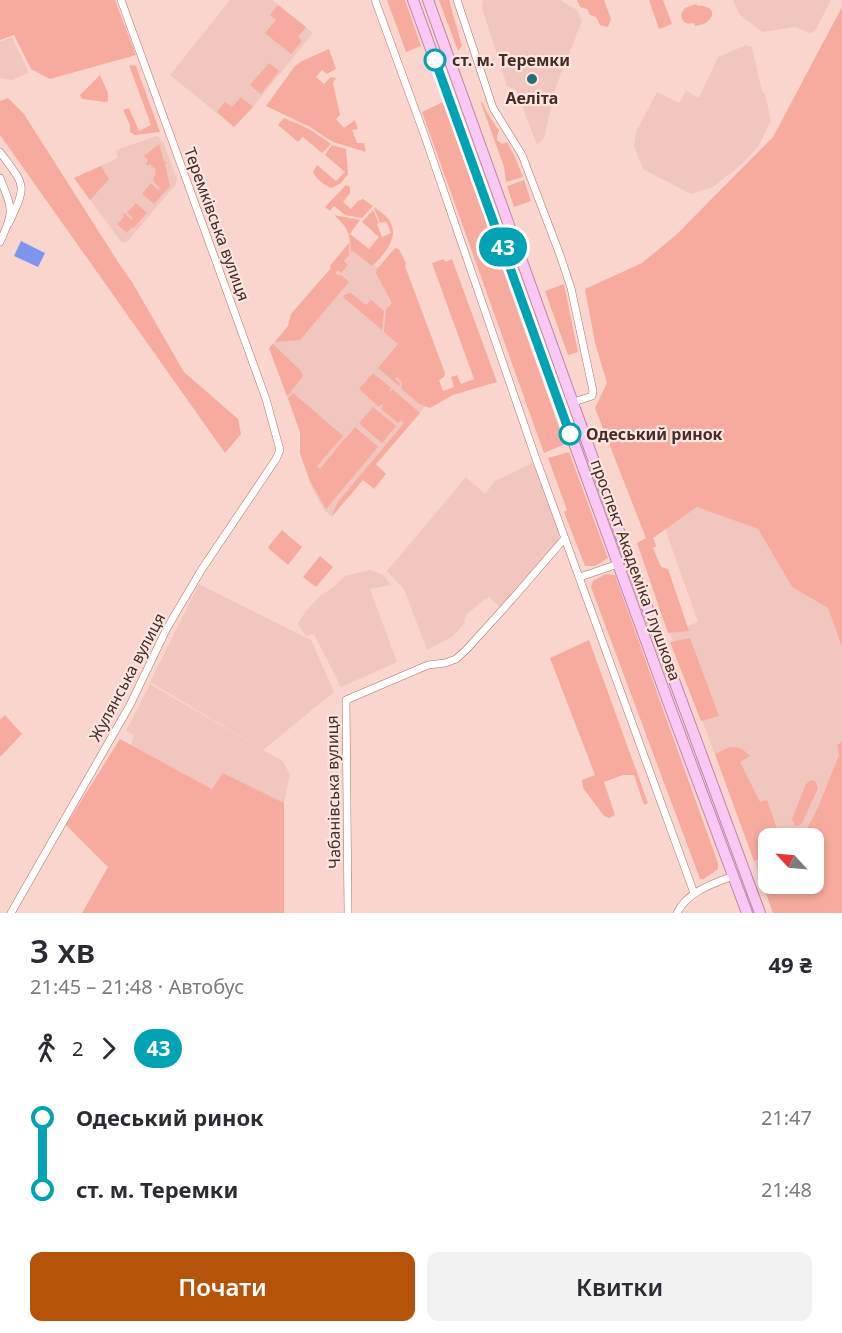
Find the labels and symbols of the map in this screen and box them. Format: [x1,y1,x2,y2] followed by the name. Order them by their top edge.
[424,49,446,71] marker: ст. м. Теремки
[452,49,570,71] place label: ст. м. Теремки
[525,72,539,86] marker: Аеліта
[506,87,558,109] place label: Аеліта
[179,144,255,304] street label: Теремківська вулиця
[476,228,530,266] line badge: 43
[559,423,581,445] marker: Одеський ринок
[586,423,723,445] place label: Одеський ринок
[586,456,686,684] street label: проспект Академіка Глушкова
[84,609,170,745] street label: Жулянська вулиця
[321,715,345,869] street label: Чабанівська вулиця
[758,828,824,894] north arrow

